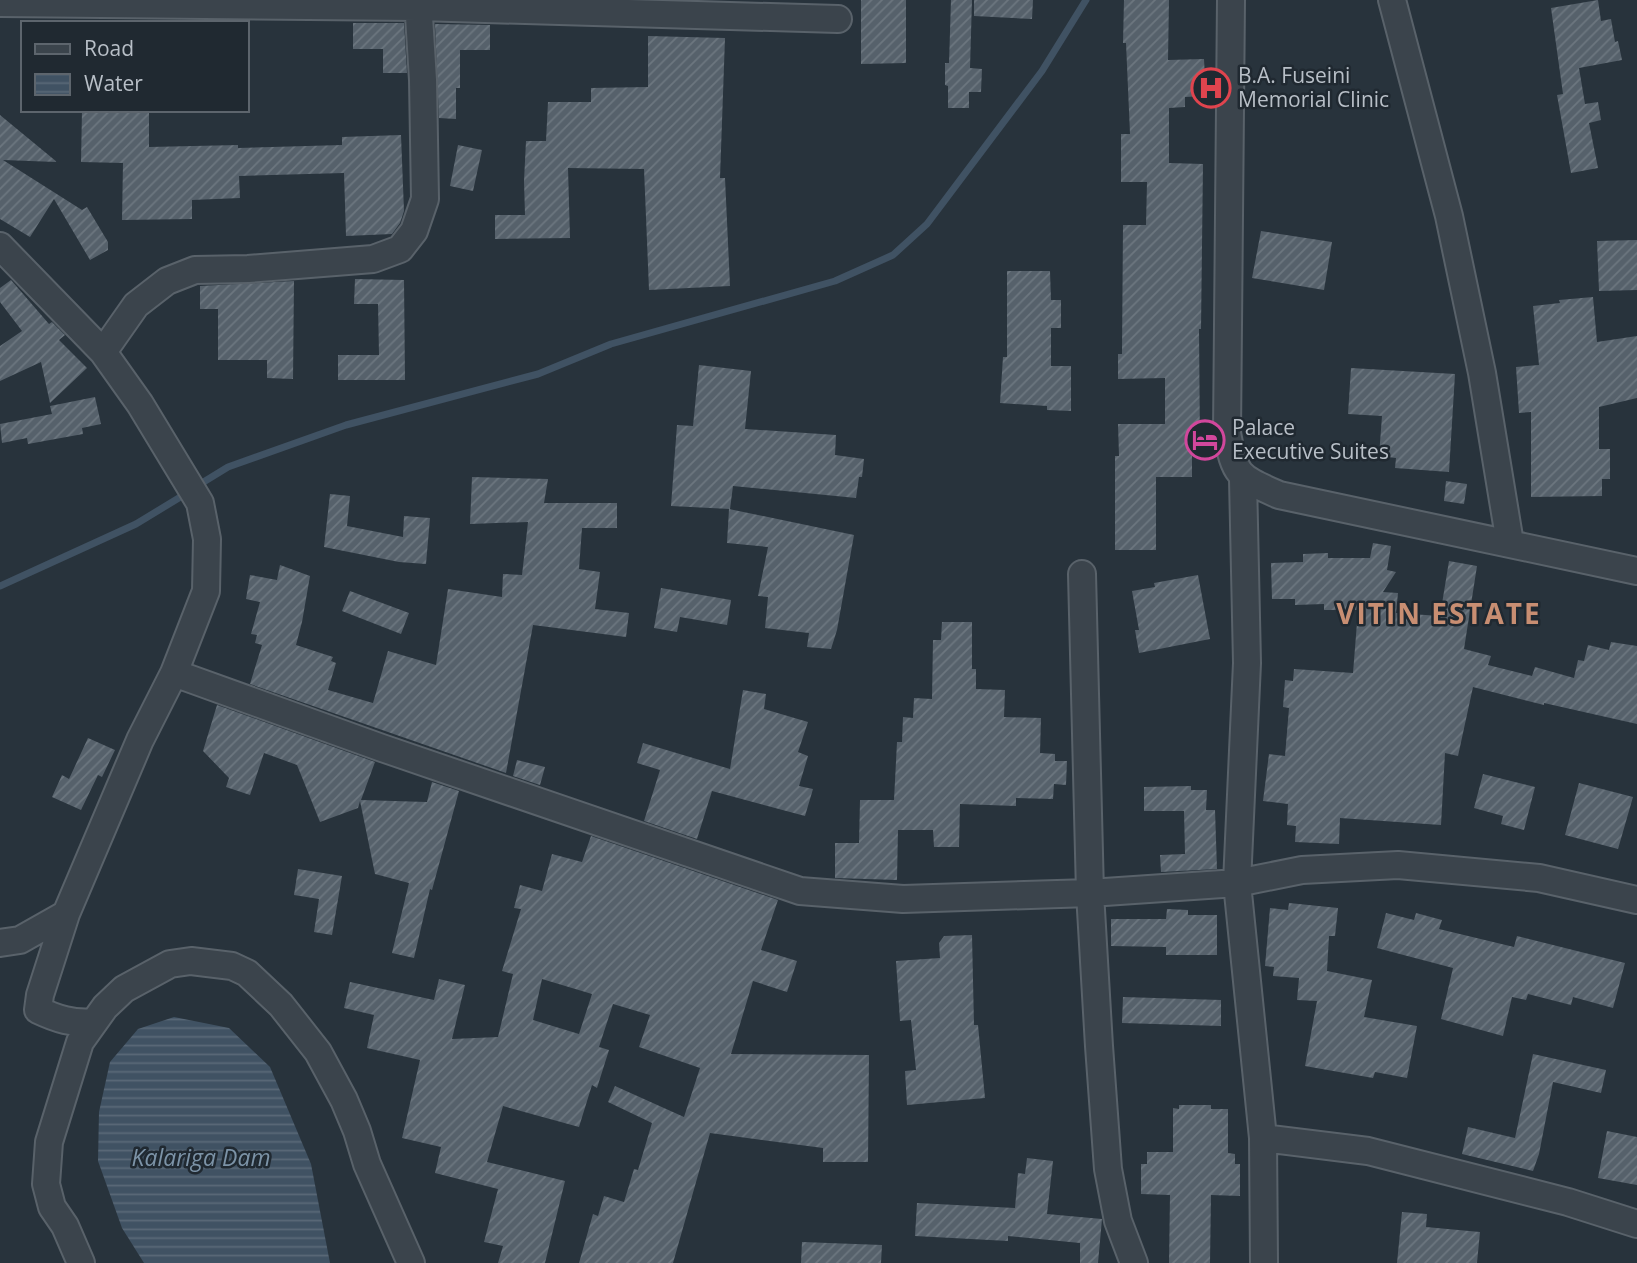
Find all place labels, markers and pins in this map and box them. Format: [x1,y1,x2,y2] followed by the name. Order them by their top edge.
[1238,61,1389,113] place label: B.A. Fuseini Memorial Clinic
[1190,67,1232,109] hospital icon: B.A. Fuseini Memorial Clinic
[1232,413,1389,465] place label: Palace Executive Suites
[1184,419,1226,461] hotel icon: Palace Executive Suites

